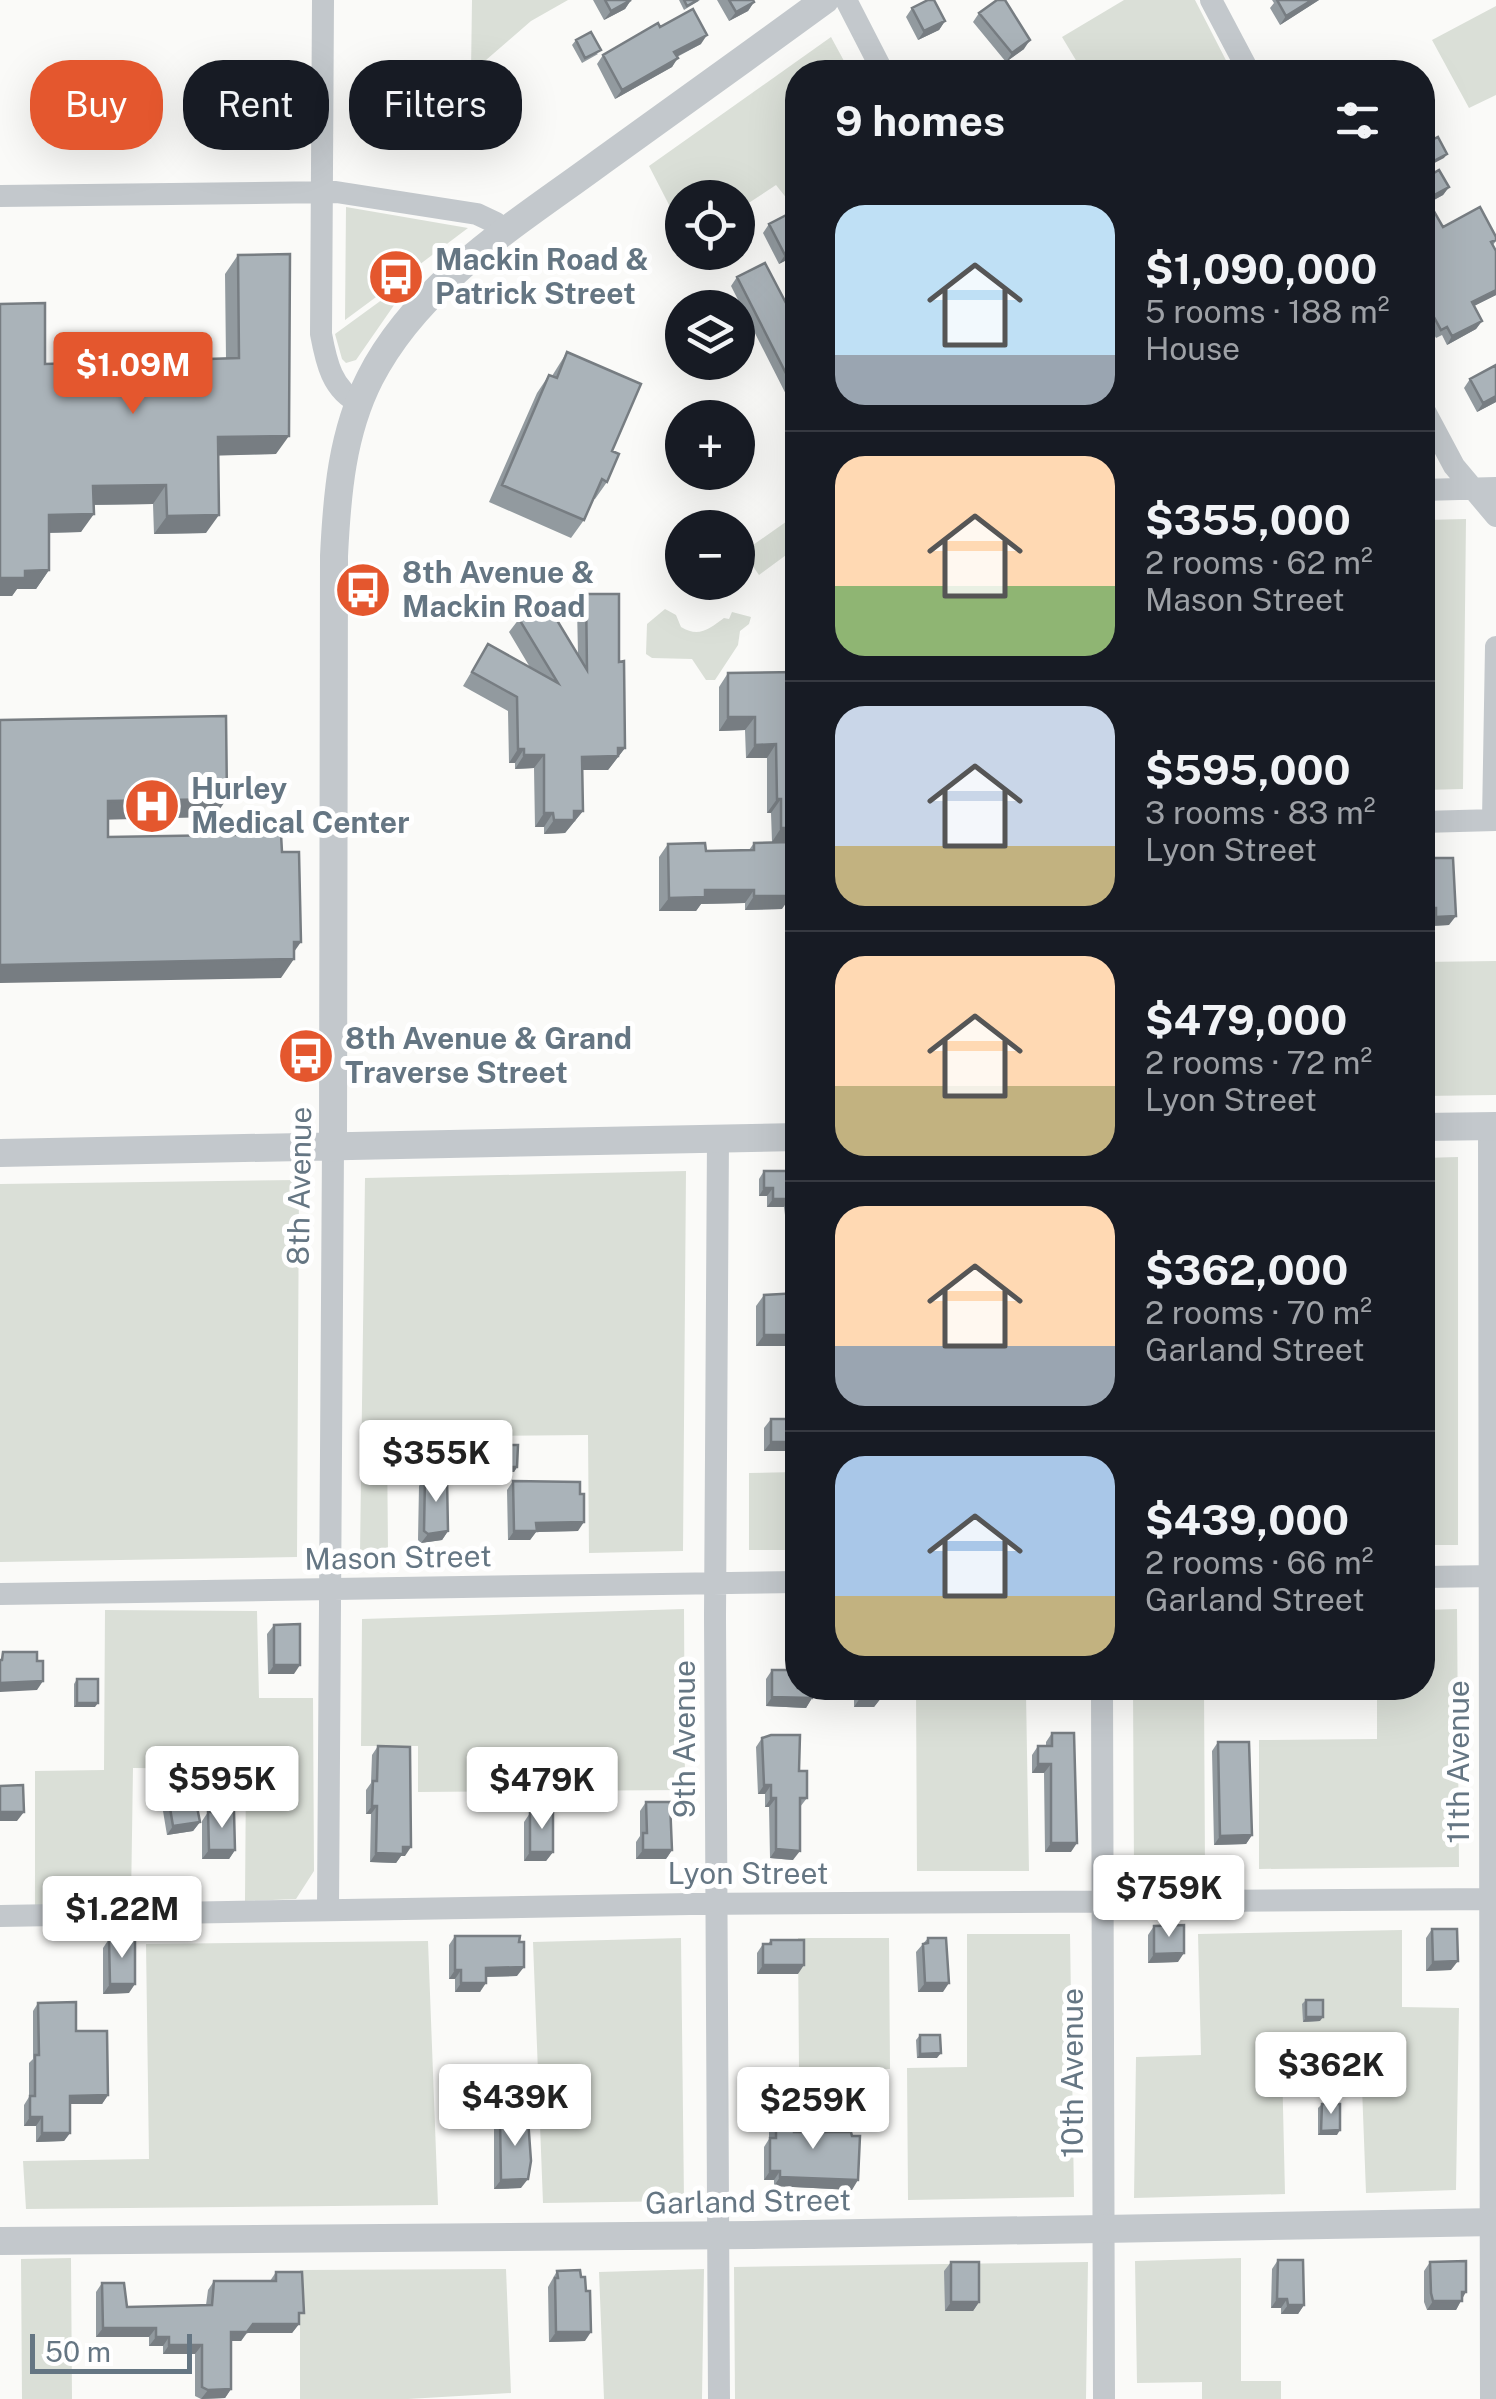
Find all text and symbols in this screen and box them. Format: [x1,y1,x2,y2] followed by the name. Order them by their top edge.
[30,60,163,150] chip: Buy
[183,60,329,150] chip: Rent
[349,60,522,150] chip: Filters
[1330,93,1385,148] icon: filters
[835,96,1005,145] text: 9 homes
[665,180,755,600] map controls
[665,180,755,270] button: locate
[435,241,649,311] place label: Mackin Road & Patrick Street
[1145,244,1377,293] text: $1,090,000
[915,245,1035,365] icon: home
[366,247,426,307] bus stop icon: Mackin Road & Patrick Street
[665,290,755,380] button: layers
[1145,293,1389,330] text: 5 rooms · 188 m²
[1145,330,1240,367] text: House
[52,332,214,417] pin: $1.09M
[75,346,191,383] text: $1.09M
[665,400,755,490] button: +
[1145,495,1351,544] text: $355,000
[915,496,1035,616] icon: home
[665,510,755,600] button: −
[1145,544,1373,581] text: 2 rooms · 62 m²
[402,554,594,624] place label: 8th Avenue & Mackin Road
[333,560,393,620] bus stop icon: 8th Avenue & Mackin Road
[1145,581,1345,618] text: Mason Street
[1145,745,1351,794] text: $595,000
[915,746,1035,866] icon: home
[191,770,410,840] place label: Hurley Medical Center
[122,776,182,836] hospital icon: Hurley Medical Center
[1145,794,1376,831] text: 3 rooms · 83 m²
[1145,831,1317,868] text: Lyon Street
[1145,995,1347,1044] text: $479,000
[915,996,1035,1116] icon: home
[345,1020,632,1090] place label: 8th Avenue & Grand Traverse Street
[276,1026,336,1086] bus stop icon: 8th Avenue & Grand Traverse Street
[1145,1044,1372,1081] text: 2 rooms · 72 m²
[1145,1081,1317,1118] text: Lyon Street
[280,1106,318,1266] street label: 8th Avenue
[1145,1245,1348,1294] text: $362,000
[915,1246,1035,1366] icon: home
[1145,1294,1372,1331] text: 2 rooms · 70 m²
[1145,1331,1365,1368] text: Garland Street
[366,1420,506,1505] pin: $355K
[381,1434,491,1471] text: $355K
[1145,1495,1349,1544] text: $439,000
[915,1496,1035,1616] icon: home
[304,1537,492,1577] street label: Mason Street
[1145,1544,1373,1581] text: 2 rooms · 66 m²
[1145,1581,1365,1618] text: Garland Street
[666,1660,702,1818] street label: 9th Avenue
[1440,1680,1476,1844] street label: 11th Avenue
[152,1746,292,1831] pin: $595K
[472,1747,612,1832] pin: $479K
[167,1760,277,1797] text: $595K
[489,1761,595,1798] text: $479K
[667,1855,829,1891] street label: Lyon Street
[1099,1855,1239,1940] pin: $759K
[1115,1869,1223,1906] text: $759K
[41,1876,203,1961] pin: $1.22M
[65,1890,179,1927] text: $1.22M
[1054,1988,1090,2158] street label: 10th Avenue
[1261,2032,1401,2117] pin: $362K
[1277,2046,1385,2083] text: $362K
[445,2064,585,2149] pin: $439K
[743,2067,883,2152] pin: $259K
[461,2078,569,2115] text: $439K
[759,2081,867,2118] text: $259K
[645,2181,851,2221] street label: Garland Street
[30,2329,192,2374] scale bar
[45,2335,111,2368] text: 50 m

